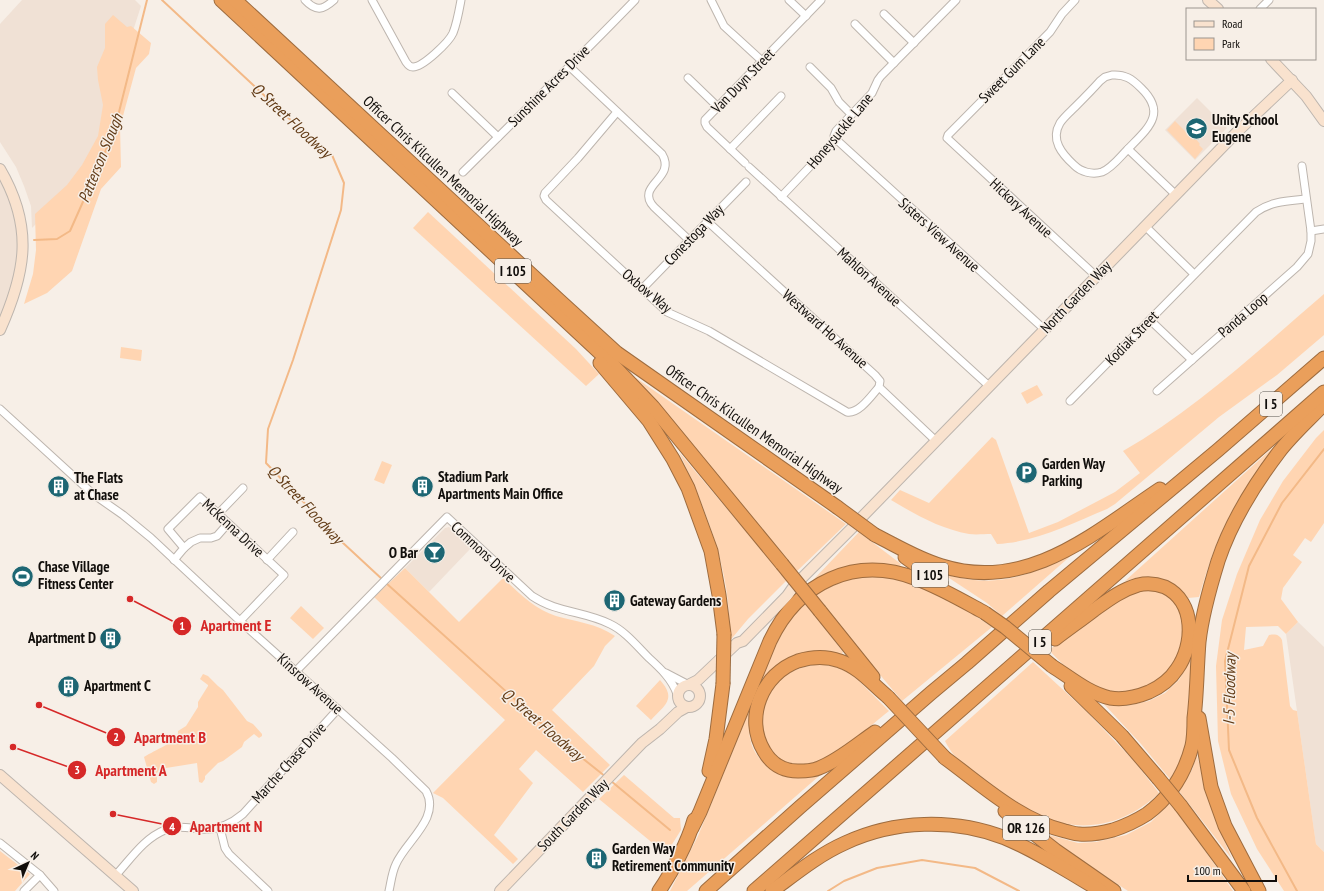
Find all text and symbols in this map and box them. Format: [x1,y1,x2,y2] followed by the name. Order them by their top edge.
[1186,8,1316,60] legend
[1222,16,1242,31] text: Road
[974,32,1049,107] street label: Sweet Gum Lane
[1222,36,1240,51] text: Park
[504,41,594,131] street label: Sunshine Acres Drive
[706,44,778,118] street label: Van Duyn Street
[248,78,337,163] water label: Q Street Floodway
[802,89,877,172] street label: Honeysuckle Lane
[359,91,528,250] street label: Officer Chris Kilcullen Memorial Highway
[73,110,127,205] water label: Patterson Slough
[1212,110,1278,146] place label: Unity School Eugene
[1183,116,1209,142] school or university icon: Unity School Eugene
[986,174,1057,241] street label: Hickory Avenue
[895,193,984,276] street label: Sisters View Avenue
[660,200,728,269] street label: Conestoga Way
[833,243,905,310] street label: Mahlon Avenue
[1036,256,1115,337] street label: North Garden Way
[495,259,531,283] road number: I 105
[618,264,677,317] street label: Oxbow Way
[779,285,872,372] street label: Westward Ho Avenue
[1214,288,1271,341] street label: Panda Loop
[1101,306,1162,369] street label: Kodiak Street
[662,360,847,497] street label: Officer Chris Kilcullen Memorial Highway
[1260,392,1282,416] road number: I 5
[1042,454,1106,490] place label: Garden Way Parking
[264,460,349,549] water label: Q Street Floodway
[1013,460,1039,486] parking icon: Garden Way Parking
[437,467,563,503] place label: Stadium Park Apartments Main Office
[74,468,123,504] place label: The Flats at Chase
[409,473,435,499] building icon: Stadium Park Apartments Main Office
[46,474,72,500] building icon: The Flats at Chase
[199,494,268,561] street label: McKenna Drive
[447,517,519,586] street label: Commons Drive
[421,540,447,566] bar icon: O Bar
[389,543,419,562] place label: O Bar
[38,557,114,593] place label: Chase Village Fitness Center
[10,563,36,589] sports icon: Chase Village Fitness Center
[912,563,948,587] road number: I 105
[601,588,627,614] building icon: Gateway Gardens
[630,591,721,610] place label: Gateway Gardens
[172,612,279,640] callout: Apartment E
[200,615,272,635] text: Apartment E
[179,618,185,633] text: 1
[98,625,124,651] building icon: Apartment D
[27,628,96,647] place label: Apartment D
[1029,630,1051,654] road number: I 5
[273,649,347,718] street label: Kinsrow Avenue
[1218,651,1240,725] water label: I-5 Floodway
[56,673,82,699] building icon: Apartment C
[83,676,151,695] place label: Apartment C
[498,683,589,766] water label: Q Street Floodway
[247,718,330,807] street label: Marche Chase Drive
[106,723,214,751] callout: Apartment B
[133,727,206,747] text: Apartment B
[113,729,119,744] text: 2
[67,756,175,784] callout: Apartment A
[94,760,168,780] text: Apartment A
[74,762,80,777] text: 3
[533,774,612,855] street label: South Garden Way
[162,812,270,840] callout: Apartment N
[189,816,262,836] text: Apartment N
[1003,816,1049,840] road number: OR 126
[169,819,175,834] text: 4
[612,839,735,875] place label: Garden Way Retirement Community
[8,843,48,883] north arrow
[583,845,609,871] building icon: Garden Way Retirement Community
[28,849,42,863] text: N
[1188,857,1276,883] scale bar
[1194,863,1221,878] text: 100 m

